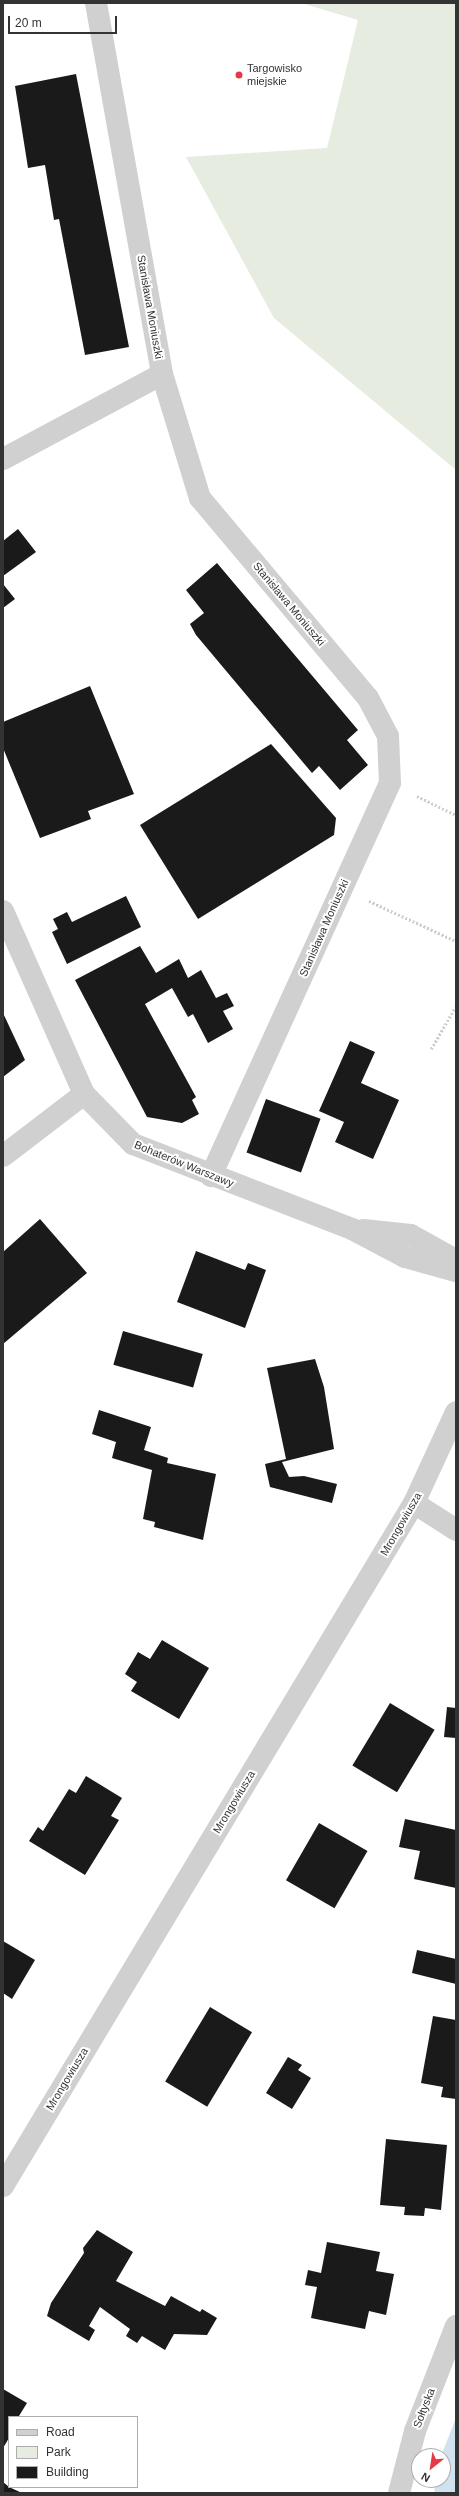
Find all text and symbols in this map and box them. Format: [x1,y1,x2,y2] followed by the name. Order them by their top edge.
[10,8,119,34] scale bar
[15,16,42,30] text: 20 m
[247,62,302,88] place label: Targowisko miejskie
[234,70,244,80] marker: Targowisko miejskie
[134,254,166,360] street label: Stanisława Moniuszki
[250,559,328,649] street label: Stanisława Moniuszki
[297,877,351,979] street label: Stanisława Moniuszki
[132,1138,236,1190] street label: Bohaterów Warszawy
[378,1490,424,1558] street label: Mrongowiusza
[210,1768,258,1836] street label: Mrongowiusza
[43,2045,91,2113] street label: Mrongowiusza
[410,2386,438,2430] street label: Sołtyska
[8,2416,138,2488] legend
[46,2425,75,2439] text: Road
[46,2445,71,2459] text: Park
[411,2448,451,2488] north arrow
[46,2465,89,2479] text: Building
[419,2470,432,2485] text: N

